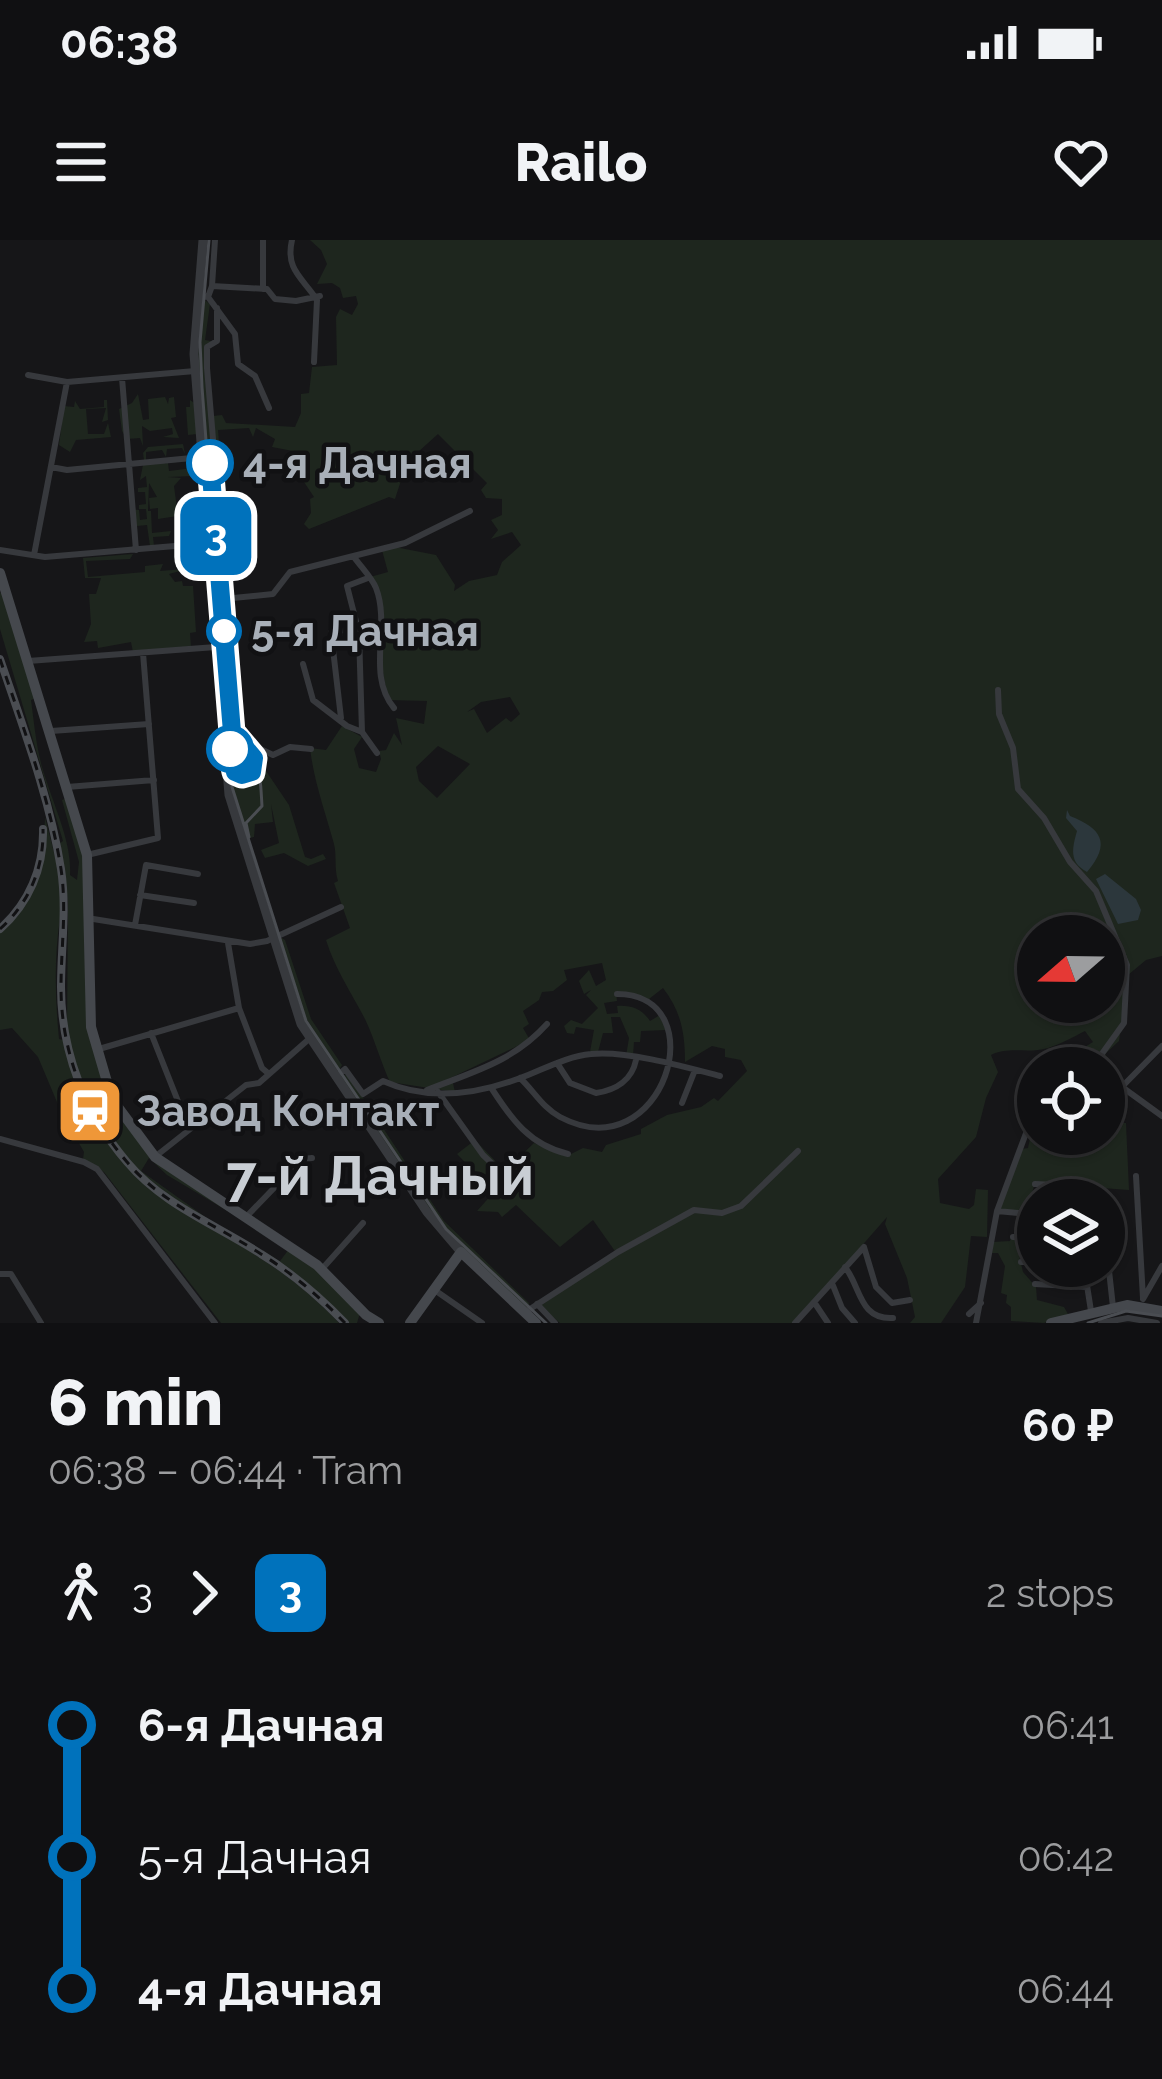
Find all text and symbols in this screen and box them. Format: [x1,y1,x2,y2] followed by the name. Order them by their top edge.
[60,16,178,69] text: 06:38
[48,129,114,195] icon: menu
[1048,129,1114,195] icon: heart
[515,130,647,194] text: Railo
[243,439,471,488] place label: 4-я Дачная
[188,441,232,485] marker: 4-я Дачная
[177,497,255,575] line badge: 3
[204,511,228,560] text: 3
[251,607,479,656] place label: 5-я Дачная
[208,615,240,647] marker: 5-я Дачная
[208,727,252,771] unlabelled marker
[1017,915,1125,1023] north arrow
[1017,915,1125,1287] map controls
[1017,1047,1125,1155] button: locate
[55,1076,125,1146] station icon: Завод Контакт
[136,1087,439,1136] place label: Завод Контакт
[226,1144,534,1208] district label: 7-й Дачный
[1017,1179,1125,1287] button: layers
[48,1363,223,1440] text: 6 min
[1022,1399,1114,1452] text: 60 ₽
[48,1447,403,1493] text: 06:38 – 06:44 · Tram
[48,1560,114,1626] icon: walk
[171,1560,237,1626] icon: forward
[279,1568,302,1617] text: 3
[132,1570,153,1616] text: 3
[986,1570,1114,1616] text: 2 stops
[138,1699,384,1752] text: 6-я Дачная
[1021,1702,1114,1748] text: 06:41
[138,1831,372,1884] text: 5-я Дачная
[1018,1834,1114,1880] text: 06:42
[138,1963,383,2016] text: 4-я Дачная
[1017,1966,1114,2012] text: 06:44

